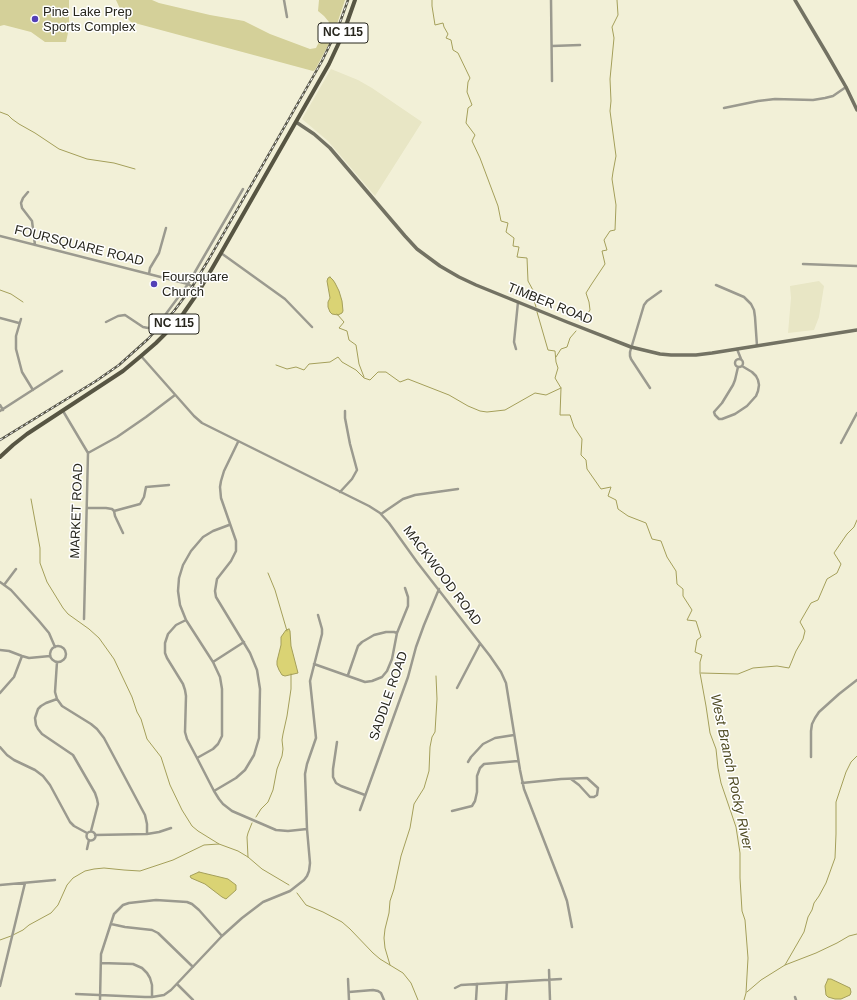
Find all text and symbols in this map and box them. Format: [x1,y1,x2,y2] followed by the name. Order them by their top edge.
[43,4,135,35] place label: Pine Lake Prep Sports Complex
[30,14,40,24] marker: Pine Lake Prep Sports Complex
[318,23,368,43] road number: NC 115
[13,222,145,270] street label: FOURSQUARE ROAD
[162,269,228,300] place label: Foursquare Church
[149,279,159,289] marker: Foursquare Church
[505,280,595,328] street label: TIMBER ROAD
[149,314,199,334] road number: NC 115
[68,463,86,559] street label: MARKET ROAD
[399,523,485,629] street label: MACKWOOD ROAD
[366,649,412,743] street label: SADDLE ROAD
[706,692,756,852] water label: West Branch Rocky River

